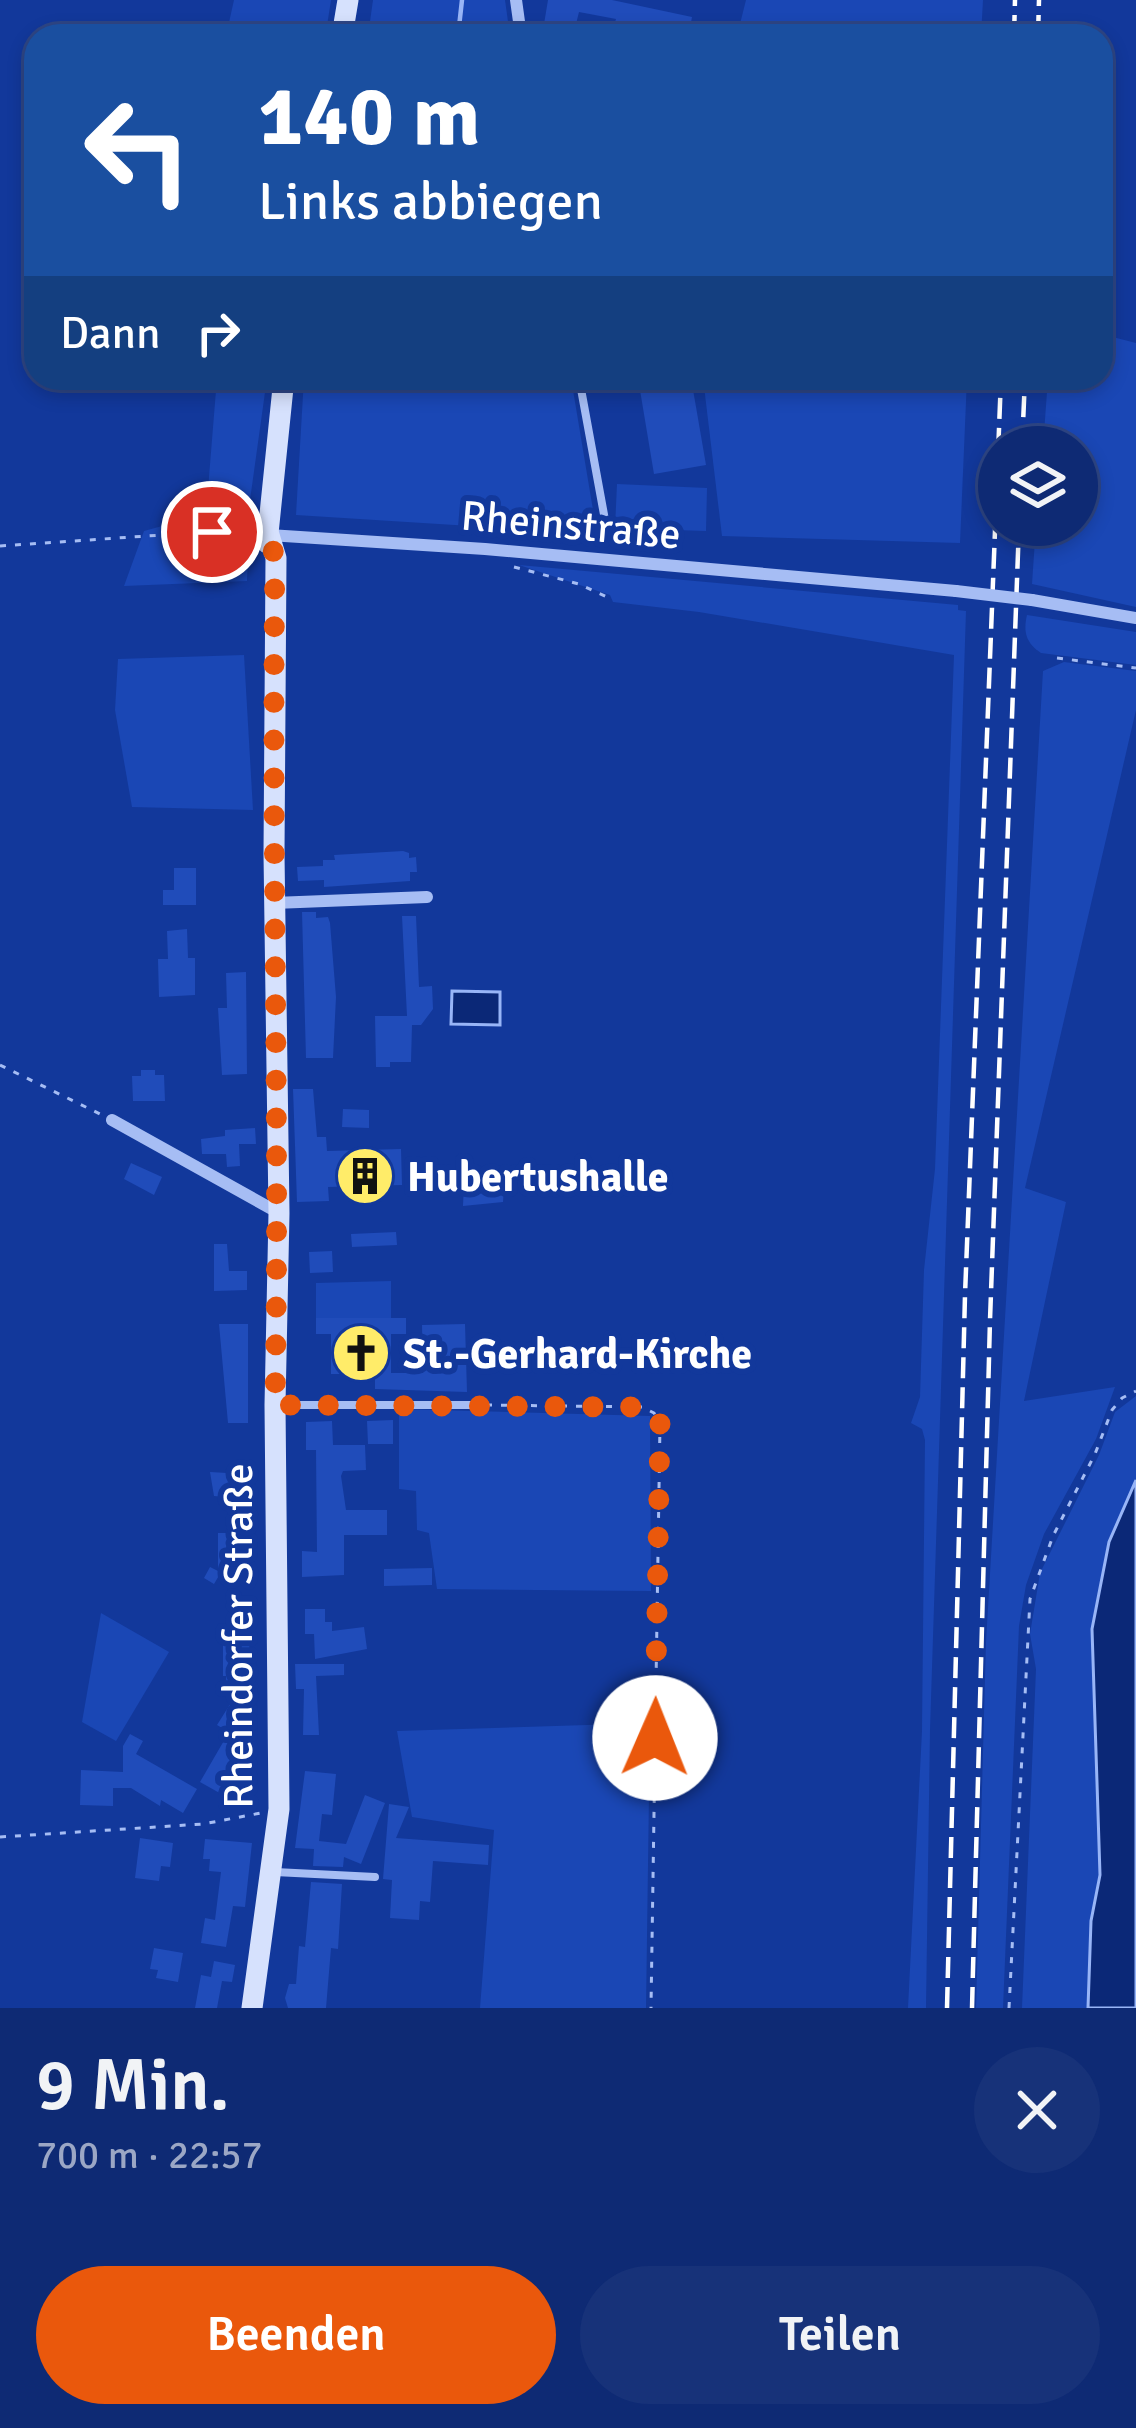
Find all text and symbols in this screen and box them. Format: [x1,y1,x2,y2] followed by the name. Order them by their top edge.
[258,65,480,169] text: 140 m
[60,72,216,228] icon: left
[258,168,603,235] text: Links abbiegen
[185,300,251,366] icon: right
[60,306,161,361] text: Dann
[978,426,1098,546] map controls
[978,426,1098,546] button: layers
[161,481,263,583] pin
[459,490,683,560] street label: Rheinstraße
[179,499,245,565] icon: arrive
[334,1145,396,1207] building icon: Hubertushalle
[407,1152,669,1203] place label: Hubertushalle
[330,1322,392,1384] church icon: St.-Gerhard-Kirche
[403,1329,752,1380] place label: St.-Gerhard-Kirche
[213,1463,264,1809] street label: Rheindorfer Straße
[592,1675,718,1801] position arrow
[36,2041,230,2130] text: 9 Min.
[974,2047,1100,2173] button: close
[36,2131,263,2179] text: 700 m · 22:57
[36,2266,556,2404] button: Beenden
[580,2266,1100,2404] button: Teilen

